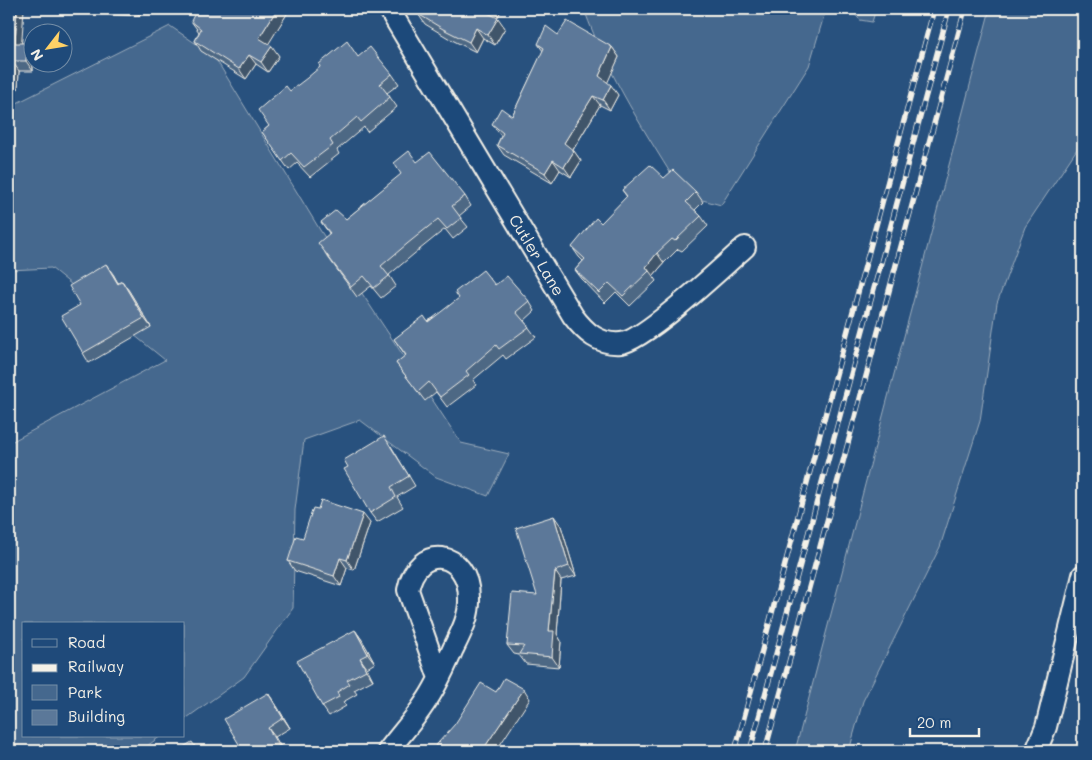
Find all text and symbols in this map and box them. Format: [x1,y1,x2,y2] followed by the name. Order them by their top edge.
[22,22,72,72] north arrow
[26,45,47,64] text: N
[505,210,570,299] street label: Cutler Lane
[22,622,185,738] legend
[68,632,105,652] text: Road
[68,656,124,676] text: Railway
[68,682,102,702] text: Park
[910,705,978,737] scale bar
[68,706,125,726] text: Building
[917,712,951,732] text: 20 m

